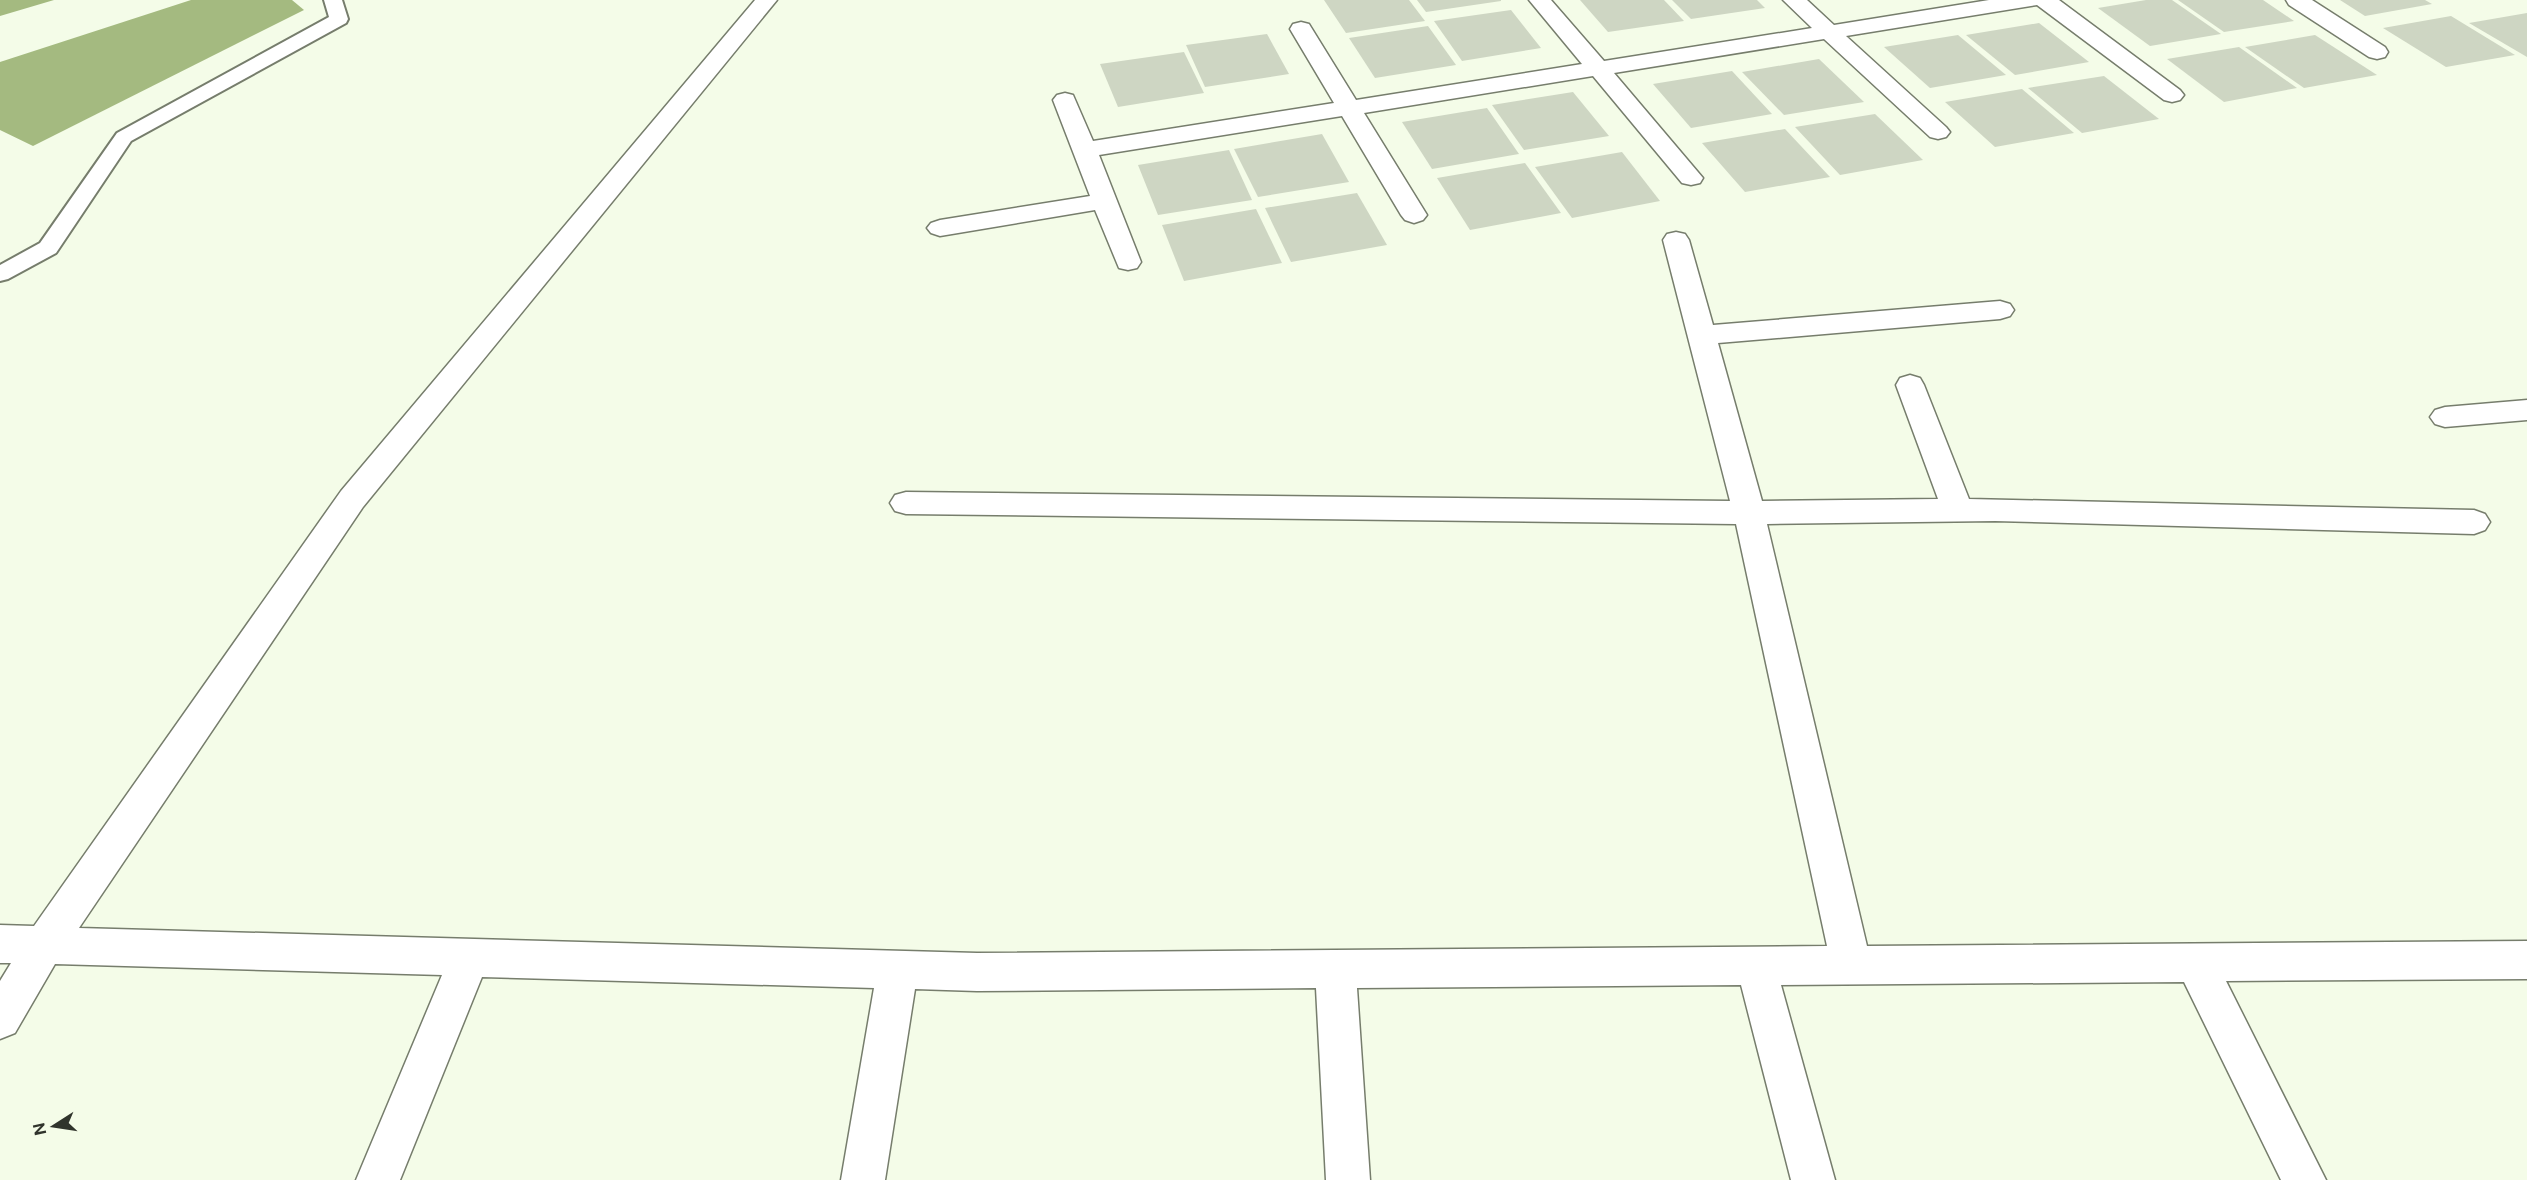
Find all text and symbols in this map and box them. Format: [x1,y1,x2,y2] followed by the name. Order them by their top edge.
[24,1096,84,1156] north arrow
[29,1121,50,1137] text: N

